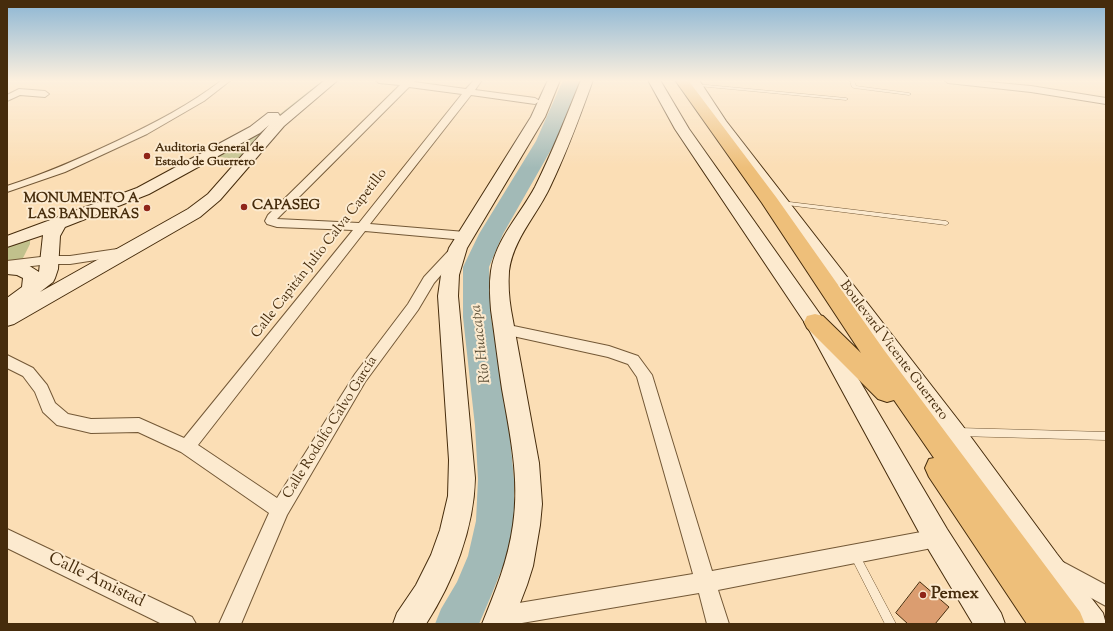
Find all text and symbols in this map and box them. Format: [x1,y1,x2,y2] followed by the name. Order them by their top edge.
[155,142,264,170] place label: Auditoria General de Estado de Guerrero
[142,151,152,161] marker: Auditoria General de Estado de Guerrero
[249,166,391,342] street label: Calle Capitán Julio Calva Capetillo
[23,192,139,224] place label: MONUMENTO A LAS BANDERAS
[252,199,320,215] place label: CAPASEG
[239,202,249,212] marker: CAPASEG
[142,203,152,213] marker: MONUMENTO A LAS BANDERAS
[835,278,951,424] street label: Boulevard Vicente Guerrero
[468,304,496,384] water label: Río Huacapa
[280,354,382,502] street label: Calle Rodolfo Calvo García
[45,549,147,613] street label: Calle Amistad
[931,585,979,605] place label: Pemex
[918,590,928,600] marker: Pemex

